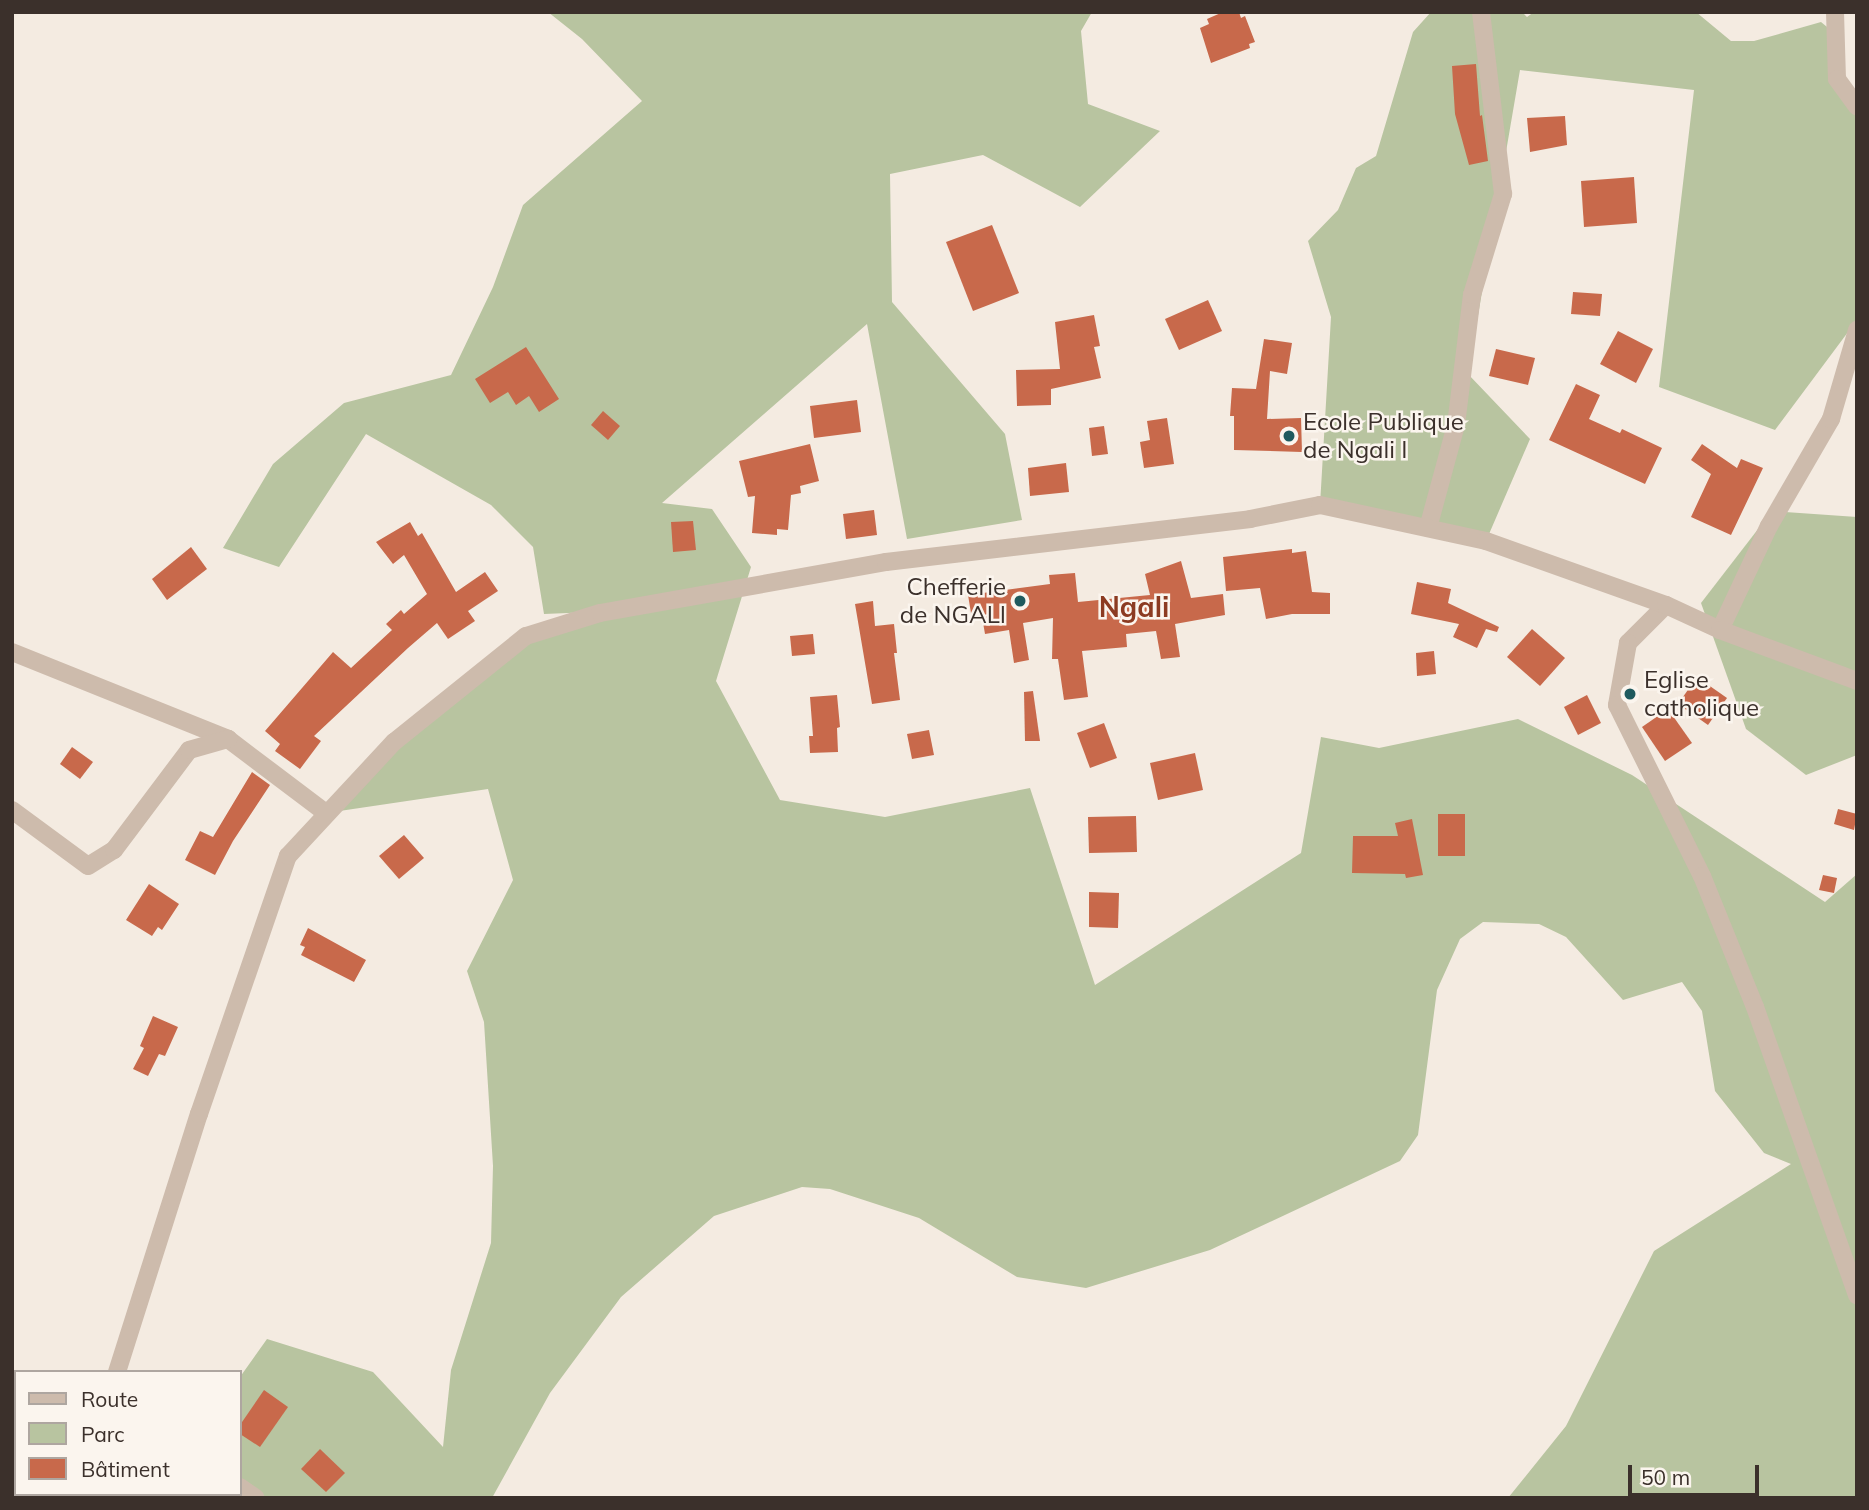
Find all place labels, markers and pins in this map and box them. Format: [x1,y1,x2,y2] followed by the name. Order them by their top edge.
[1303,408,1464,464] place label: Ecole Publique de Ngali I
[1281,428,1297,444] marker: Ecole Publique de Ngali I
[900,573,1006,629] place label: Chefferie de NGALI
[1012,593,1028,609] marker: Chefferie de NGALI
[1644,666,1759,722] place label: Eglise catholique
[1622,686,1638,702] marker: Eglise catholique

